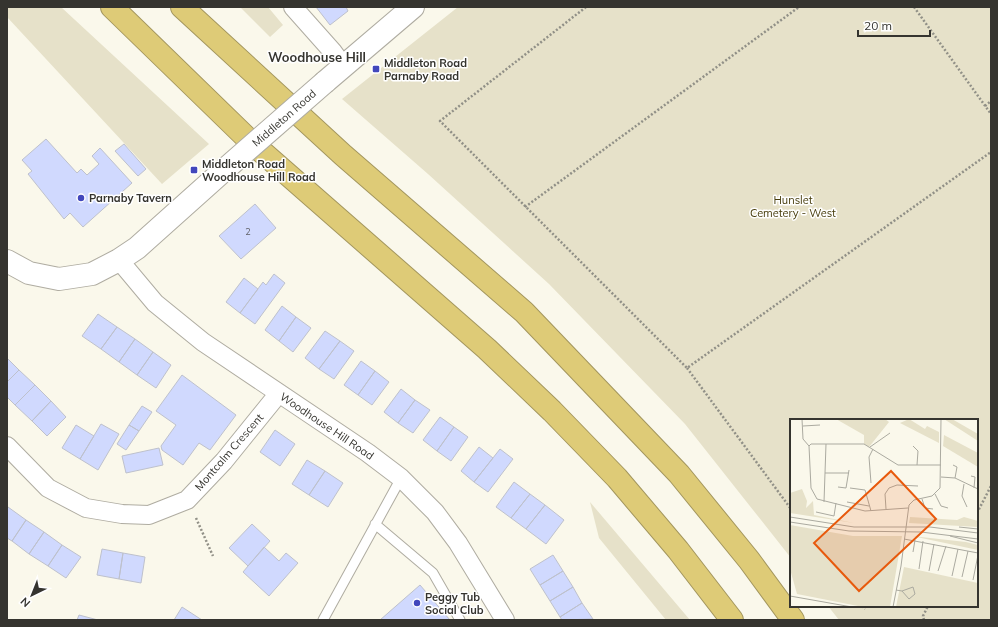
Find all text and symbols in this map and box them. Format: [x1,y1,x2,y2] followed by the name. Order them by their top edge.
[858,12,930,38] scale bar
[864,18,892,33] text: 20 m
[268,49,366,65] district label: Woodhouse Hill
[384,56,467,83] place label: Middleton Road Parnaby Road
[371,64,381,74] marker: Middleton Road Parnaby Road
[249,86,319,150] street label: Middleton Road
[202,157,316,184] place label: Middleton Road Woodhouse Hill Road
[189,165,199,175] marker: Middleton Road Woodhouse Hill Road
[89,191,172,205] place label: Parnaby Tavern
[76,193,86,203] marker: Parnaby Tavern
[750,193,836,220] park label: Hunslet Cemetery - West
[245,226,251,237] house number: 2
[277,389,377,463] street label: Woodhouse Hill Road
[192,410,266,493] street label: Montcalm Crescent
[790,419,978,607] inset map
[12,575,52,615] north arrow
[425,590,484,617] place label: Peggy Tub Social Club
[17,594,33,610] text: N
[412,598,422,608] marker: Peggy Tub Social Club

